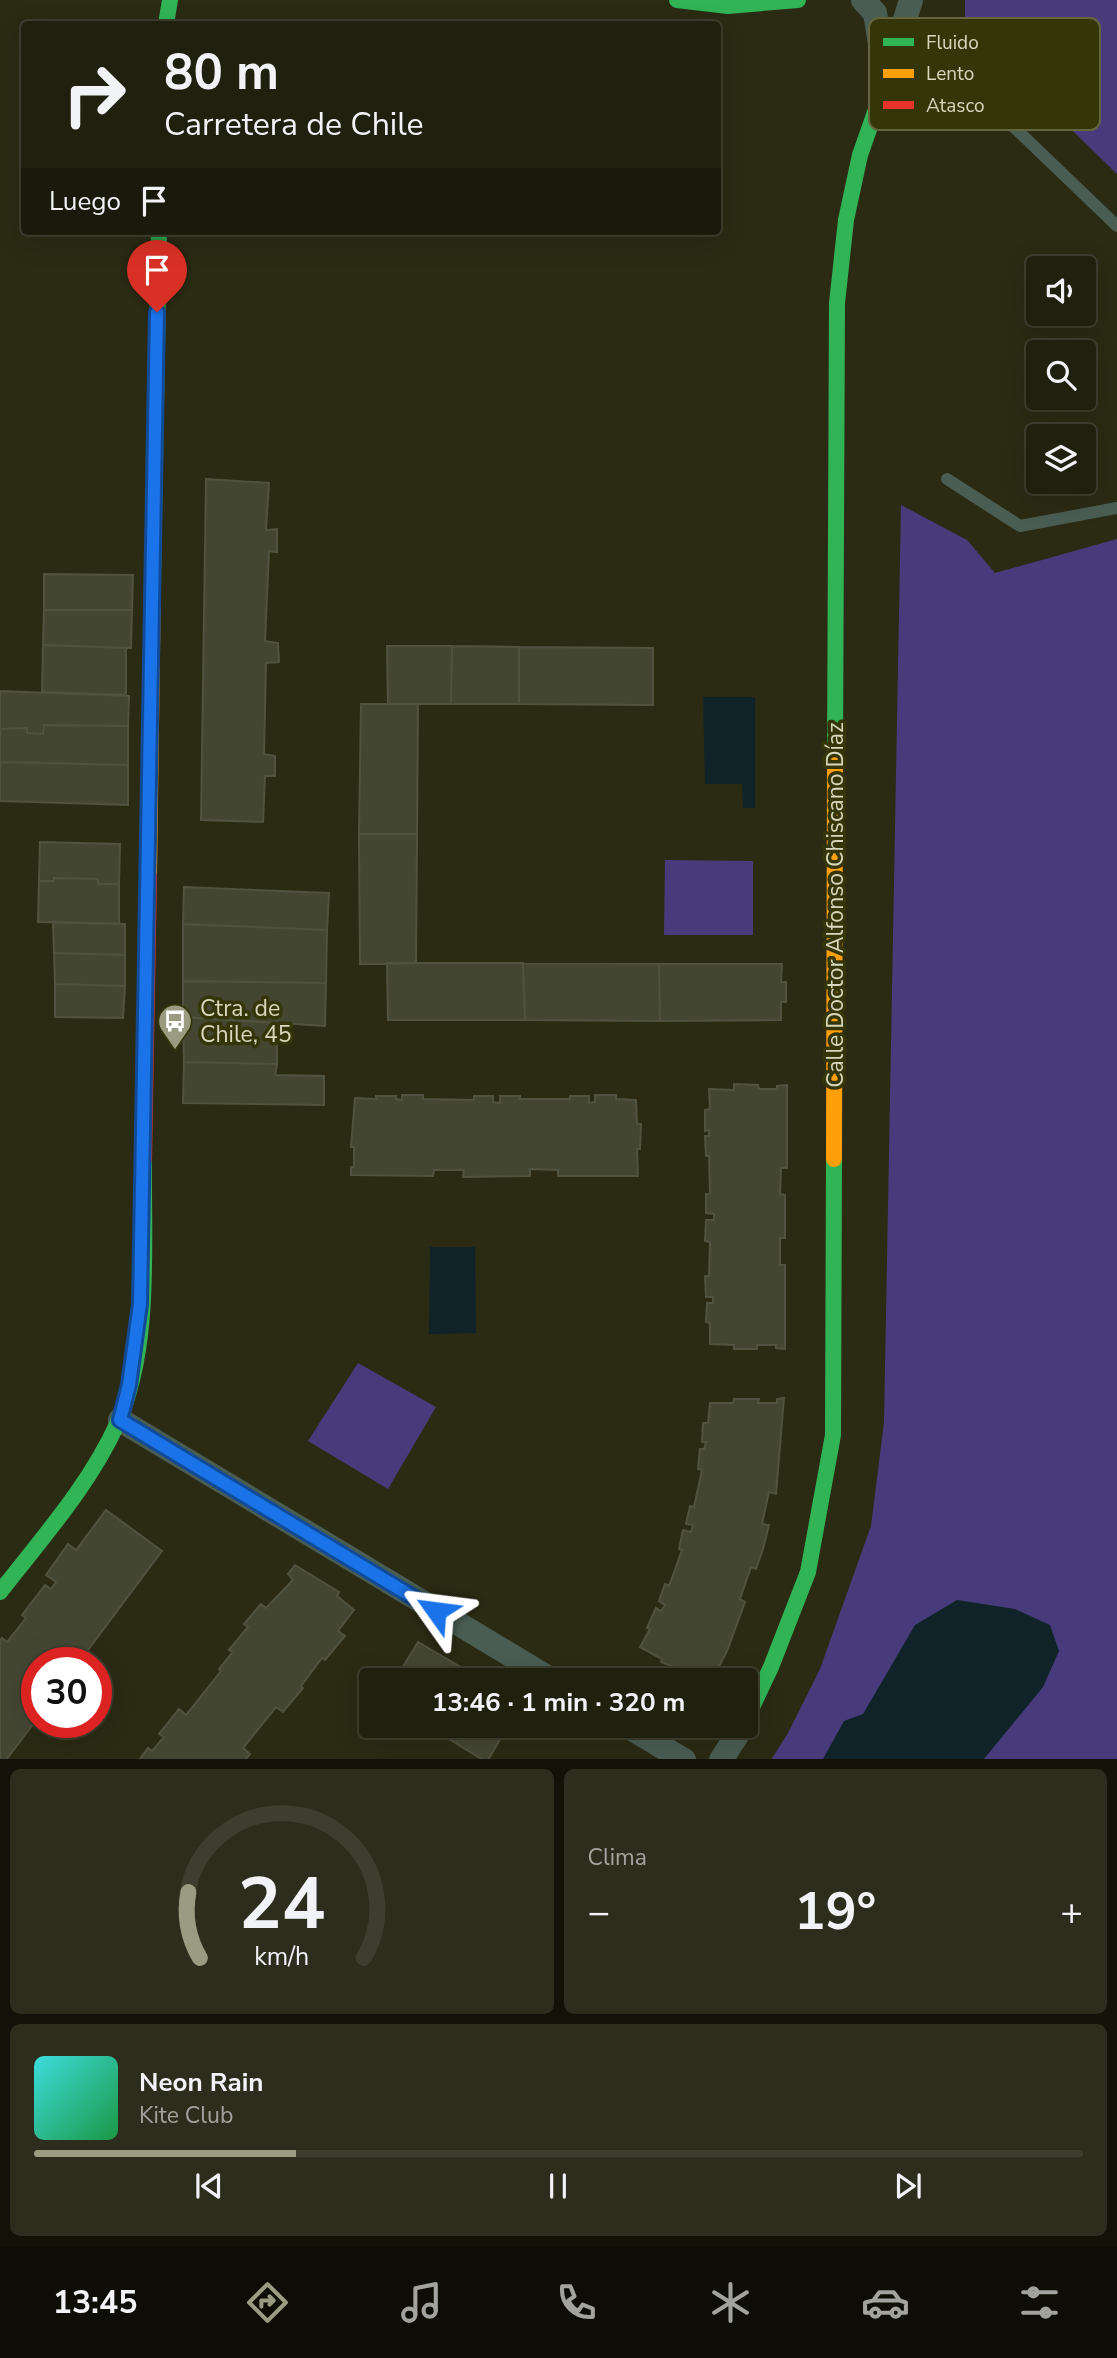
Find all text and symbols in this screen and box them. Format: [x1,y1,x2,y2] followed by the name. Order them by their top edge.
[869,18,1100,130] legend
[926,30,979,56] text: Fluido
[164,39,279,106] text: 80 m
[49,49,140,140] icon: right
[926,61,974,87] text: Lento
[926,93,985,119] text: Atasco
[164,103,424,146] text: Carretera de Chile
[135,182,173,220] icon: arrive
[49,184,121,219] text: Luego
[127,240,187,312] pin
[138,251,176,289] icon: arrive
[1026,256,1096,494] map controls
[1026,256,1096,326] button: sound
[1026,340,1096,410] button: search
[1026,424,1096,494] button: layers
[820,722,851,1088] street label: Calle Doctor Alfonso Chiscano Díaz
[200,993,292,1050] place label: Ctra. de Chile, 45
[156,1002,194,1051] bus stop icon: Ctra. de Chile, 45
[399,1574,473,1648] position arrow
[21,1647,112,1738] speed limit sign: 30
[432,1685,685,1720] text: 13:46 · 1 min · 320 m
[588,1842,647,1873] text: Clima
[238,1854,325,1954] text: 24
[794,1876,876,1947] text: 19°
[588,1887,610,1938] text: −
[1060,1887,1083,1938] text: +
[254,1939,309,1973] text: km/h
[139,2065,264,2100] text: Neon Rain
[139,2100,233,2131] text: Kite Club
[190,2167,228,2205] icon: previous
[539,2167,577,2205] icon: pause
[889,2167,927,2205] icon: next
[243,2278,292,2327] icon: directions
[397,2278,446,2327] icon: music
[552,2278,601,2327] icon: phone
[706,2278,755,2327] icon: climate
[861,2278,910,2327] icon: car
[1015,2278,1064,2327] icon: filters
[53,2281,137,2324] text: 13:45

